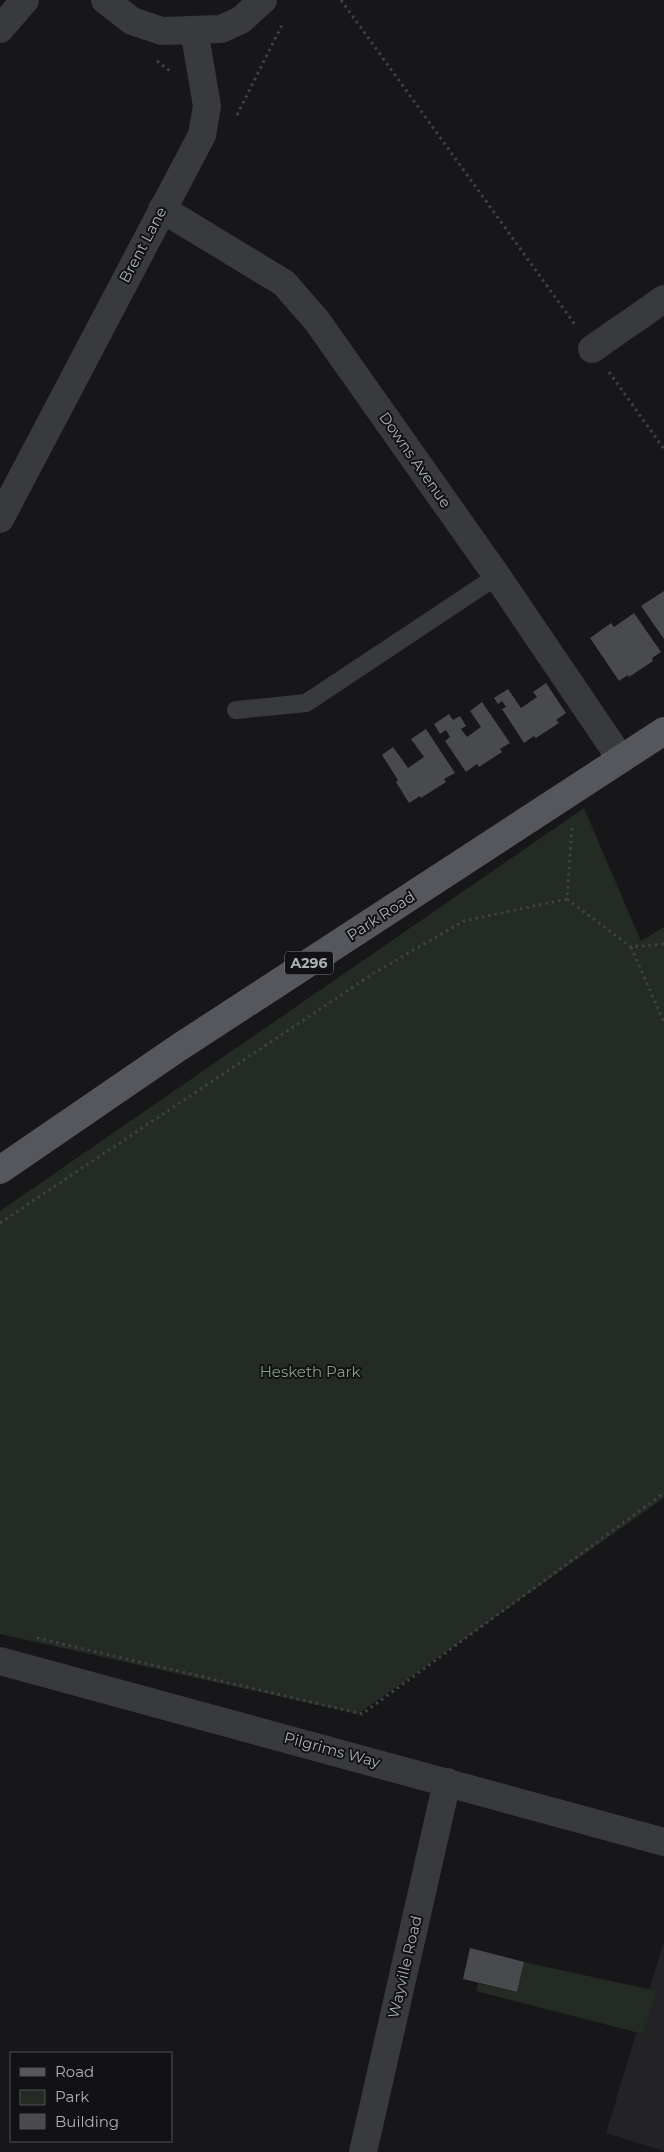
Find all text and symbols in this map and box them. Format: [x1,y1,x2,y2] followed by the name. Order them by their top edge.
[115,204,170,286] street label: Brent Lane
[375,408,456,511] street label: Downs Avenue
[343,887,418,945] street label: Park Road
[285,951,333,974] road number: A296
[260,1362,360,1381] park label: Hesketh Park
[282,1728,383,1772] street label: Pilgrims Way
[383,1914,426,2020] street label: Wayville Road
[10,2052,172,2142] legend
[55,2062,94,2081] text: Road
[55,2087,89,2106] text: Park
[55,2112,119,2131] text: Building

